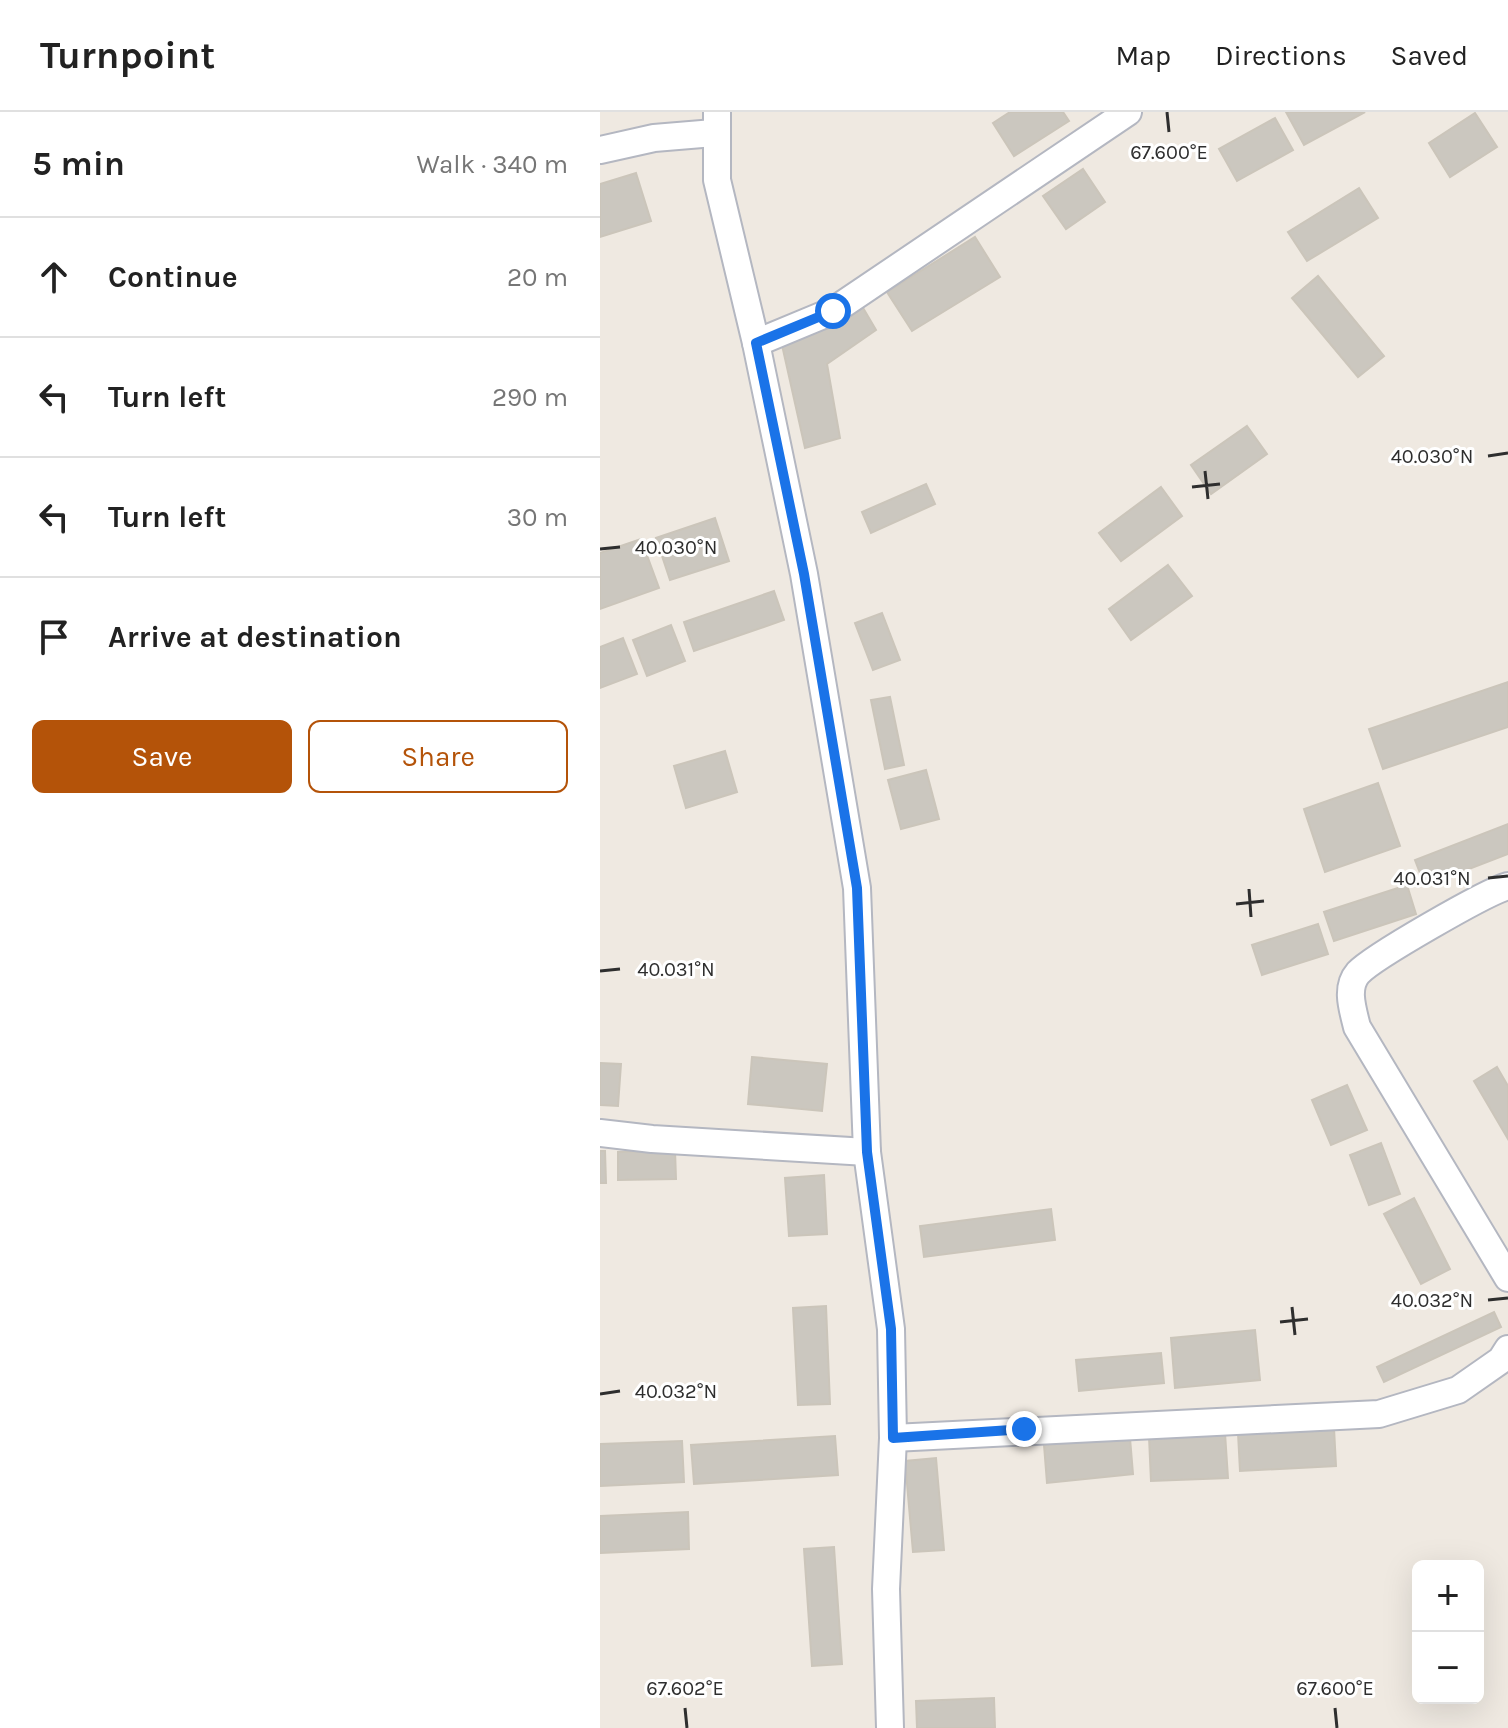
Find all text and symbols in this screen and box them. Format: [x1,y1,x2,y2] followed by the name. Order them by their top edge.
[40,33,215,78] text: Turnpoint
[1116,39,1171,72] text: Map
[1215,39,1347,72] text: Directions
[1391,39,1468,72] text: Saved
[1130,141,1208,164] text: 67.600°E
[32,144,125,184] text: 5 min
[417,149,568,180] text: Walk · 340 m
[32,255,76,299] icon: ahead
[108,259,238,295] text: Continue
[507,262,568,293] text: 20 m
[815,293,851,329] route start
[32,375,76,419] icon: left
[108,379,226,415] text: Turn left
[492,382,568,413] text: 290 m
[1391,445,1473,468] text: 40.030°N
[32,495,76,539] icon: left
[108,499,226,535] text: Turn left
[507,502,568,533] text: 30 m
[635,536,717,559] text: 40.030°N
[32,615,76,659] icon: arrive
[108,619,402,655] text: Arrive at destination
[32,720,292,793] button: Save
[308,720,568,793] button: Share
[1393,867,1471,890] text: 40.031°N
[637,958,715,981] text: 40.031°N
[1391,1289,1473,1312] text: 40.032°N
[635,1380,717,1403] text: 40.032°N
[1006,1411,1042,1447] route end
[1412,1560,1484,1704] map controls
[1412,1560,1484,1632] button: +
[1412,1632,1484,1704] button: −
[646,1677,724,1700] text: 67.602°E
[1296,1677,1374,1700] text: 67.600°E

